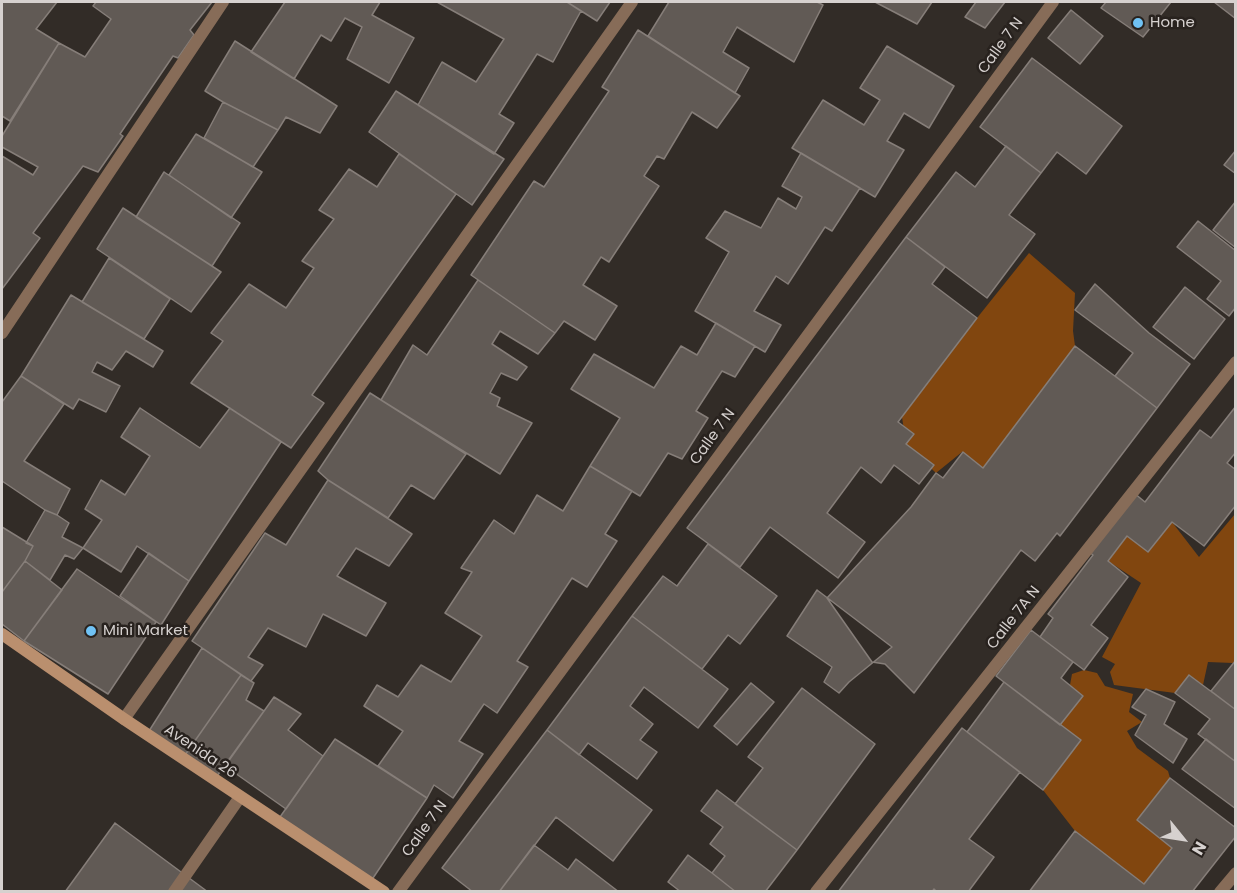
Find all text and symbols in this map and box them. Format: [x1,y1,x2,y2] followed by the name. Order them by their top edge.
[975,14,1027,78] street label: Calle 7 N
[1150,14,1195,32] place label: Home
[1131,16,1145,30] marker: Home
[687,405,739,469] street label: Calle 7 N
[984,583,1044,653] street label: Calle 7A N
[103,622,188,640] place label: Mini Market
[84,624,98,638] marker: Mini Market
[160,721,240,783] street label: Avenida 26
[399,797,451,861] street label: Calle 7 N
[1153,809,1213,869] north arrow
[1186,837,1212,859] text: N

